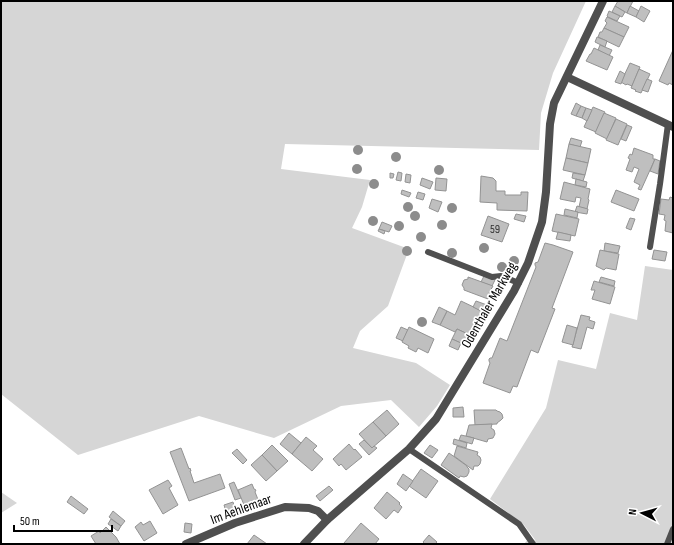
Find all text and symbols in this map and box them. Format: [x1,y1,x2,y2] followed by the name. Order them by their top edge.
[490,222,500,237] house number: 59
[457,259,521,351] street label: Odenthaler Markweg
[208,490,274,528] street label: Im Aehlemaar
[622,493,662,533] north arrow
[14,507,112,533] scale bar
[626,508,639,516] text: N
[20,514,40,529] text: 50 m

